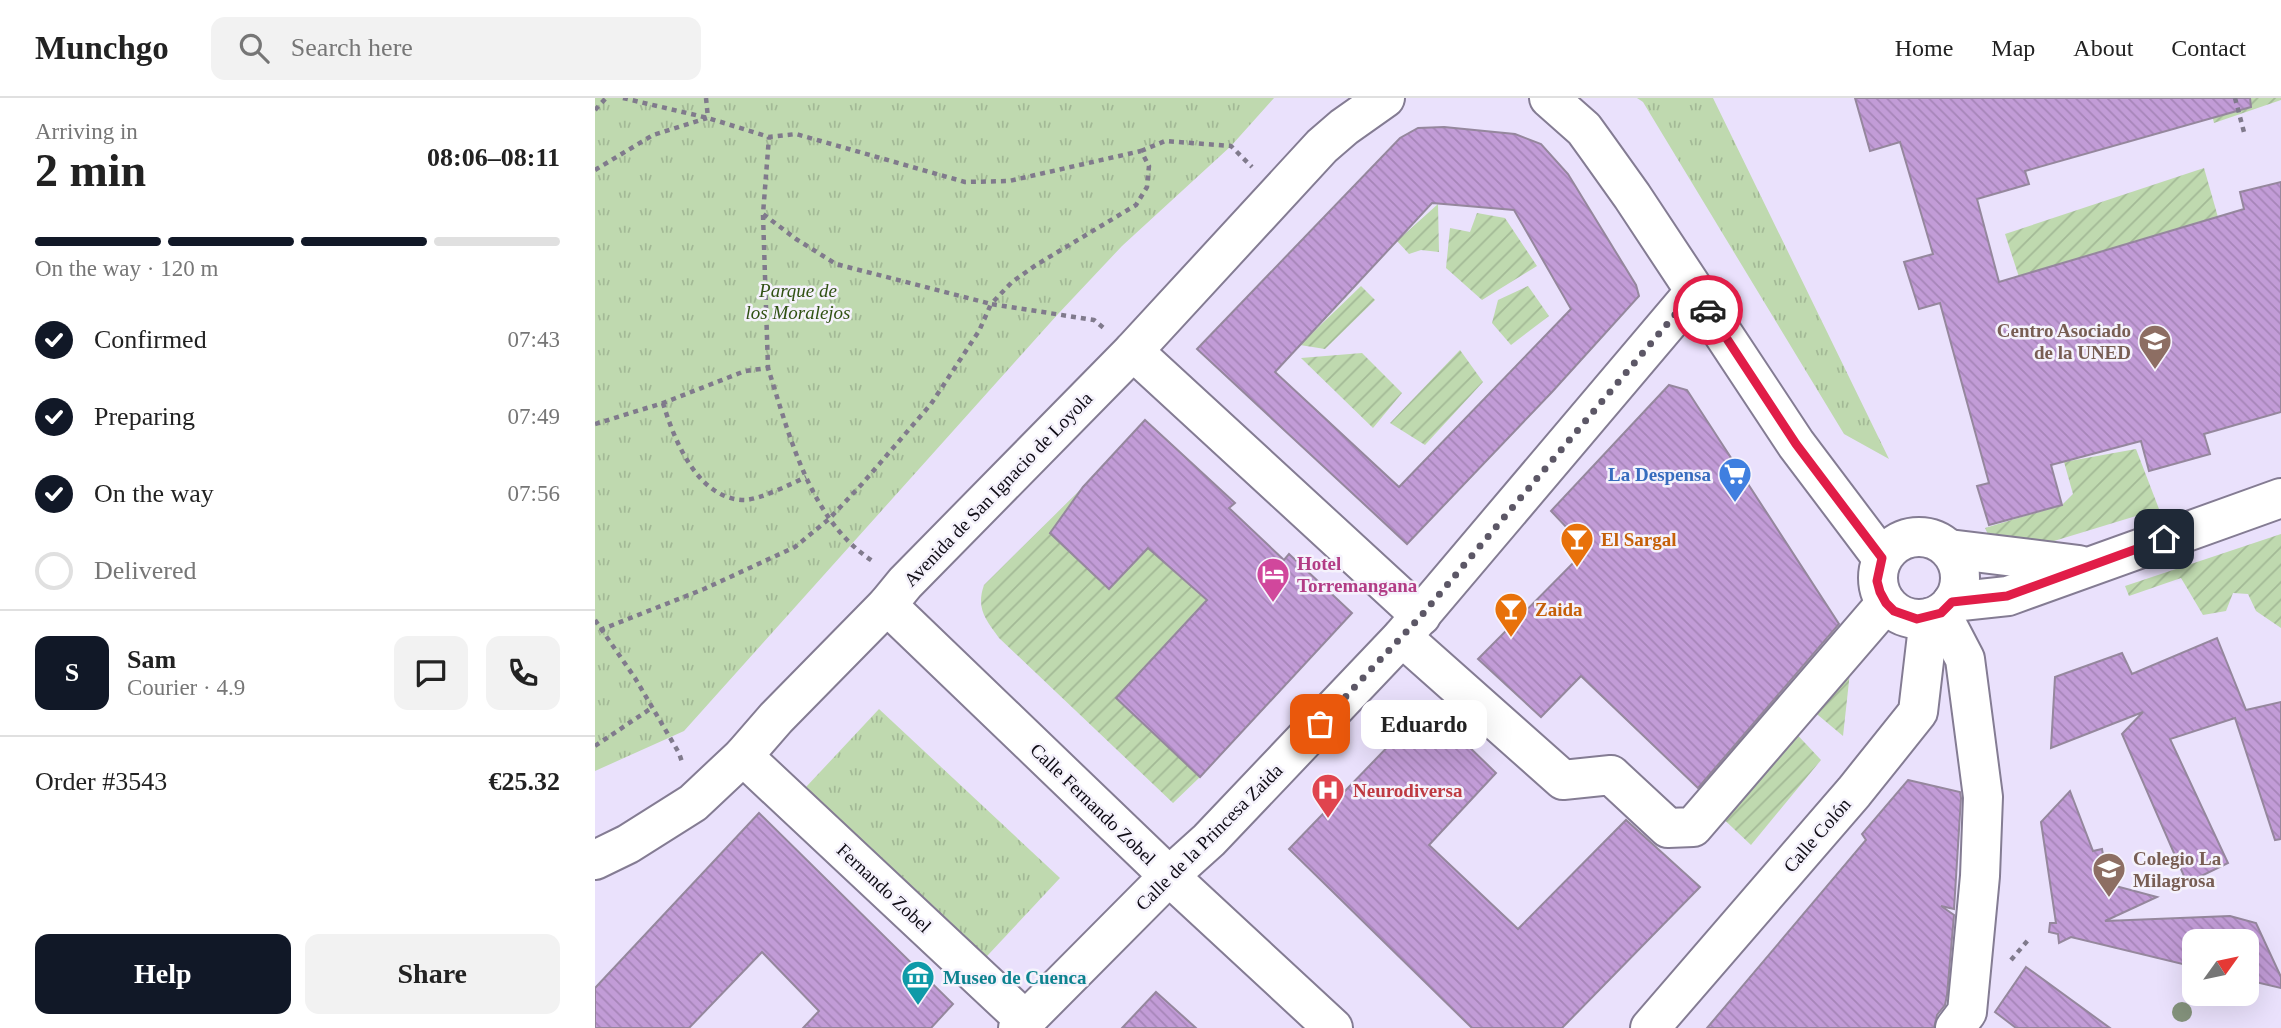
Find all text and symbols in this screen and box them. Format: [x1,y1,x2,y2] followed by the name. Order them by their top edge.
[211,17,701,80] search box
[235,29,273,67] icon: search
[35,30,169,66] text: Munchgo
[291,33,413,62] text: Search here
[1895,35,1953,61] text: Home
[1991,35,2035,61] text: Map
[2073,35,2133,61] text: About
[2171,35,2246,61] text: Contact
[35,119,138,144] text: Arriving in
[427,143,560,172] text: 08:06–08:11
[35,145,146,196] text: 2 min
[35,256,218,281] text: On the way · 120 m
[1673,275,1743,345] courier
[745,280,851,323] park label: Parque de los Moralejos
[1689,291,1727,329] icon: car
[1997,320,2131,363] place label: Centro Asociado de la UNED
[35,321,73,359] icon: check
[2136,322,2174,371] school or university icon: Centro Asociado de la UNED
[94,325,207,354] text: Confirmed
[508,327,560,352] text: 07:43
[899,387,1097,590] street label: Avenida de San Ignacio de Loyola
[35,398,73,436] icon: check
[94,402,195,431] text: Preparing
[508,404,560,429] text: 07:49
[1716,455,1754,504] supermarket icon: La Despensa
[1608,464,1711,485] place label: La Despensa
[35,475,73,513] icon: check
[94,479,214,508] text: On the way
[508,481,560,506] text: 07:56
[2134,509,2194,569] pin
[1558,520,1596,569] bar icon: El Sargal
[2145,520,2183,558] icon: home
[1601,529,1676,550] place label: El Sargal
[1297,553,1418,596] place label: Hotel Torremangana
[1254,555,1292,604] hotel icon: Hotel Torremangana
[94,556,197,585] text: Delivered
[1492,590,1530,639] bar icon: Zaida
[1535,599,1583,620] place label: Zaida
[394,636,468,710] button: chat
[486,636,560,710] button: phone
[127,645,176,674] text: Sam
[65,658,79,687] text: S
[127,675,245,700] text: Courier · 4.9
[1290,694,1350,754] pin
[1362,700,1488,748] callout: Eduardo
[1301,705,1339,743] icon: bag
[1381,712,1467,737] text: Eduardo
[1026,739,1160,869] street label: Calle Fernando Zobel
[1131,759,1287,915] street label: Calle de la Princesa Zaida
[35,767,167,796] text: Order #3543
[489,767,560,796] text: €25.32
[1309,771,1347,820] hospital icon: Neurodiversa
[1353,780,1463,801] place label: Neurodiversa
[1779,793,1855,876] street label: Calle Colón
[833,839,935,937] street label: Fernando Zobel
[2133,848,2222,891] place label: Colegio La Milagrosa
[2090,850,2128,899] school or university icon: Colegio La Milagrosa
[2182,929,2259,1006] north arrow
[2182,929,2259,1006] map controls
[35,934,291,1014] button: Help
[305,934,560,1014] button: Share
[899,958,937,1007] museum icon: Museo de Cuenca
[943,967,1087,988] place label: Museo de Cuenca

